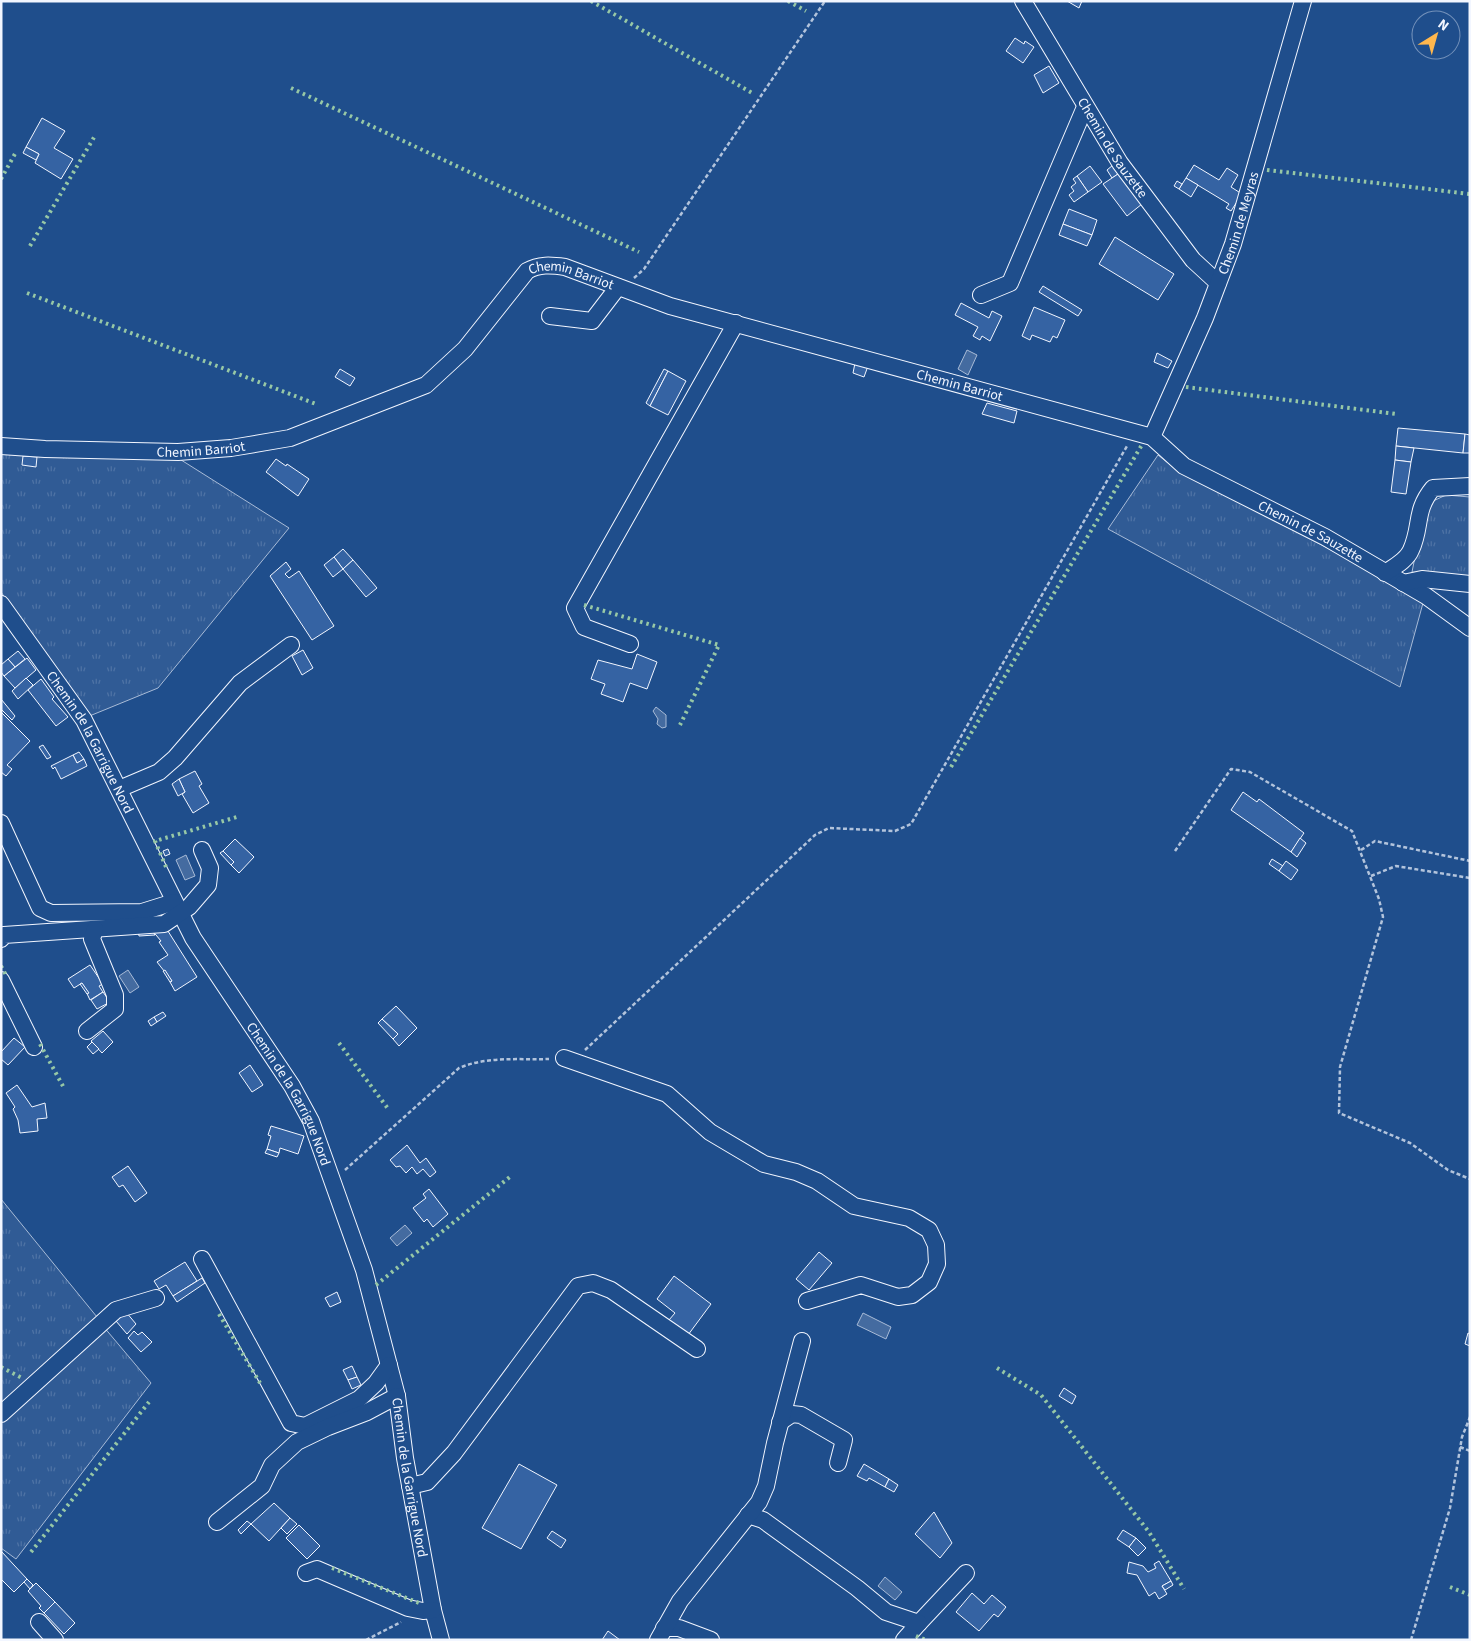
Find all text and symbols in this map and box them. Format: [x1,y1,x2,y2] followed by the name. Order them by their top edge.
[1411,10,1461,60] north arrow
[1433,15,1453,36] text: N
[1072,94,1152,203] street label: Chemin de Sauzette
[1213,169,1264,278] street label: Chemin de Meyras
[525,256,617,295] street label: Chemin Barriot
[914,364,1005,407] street label: Chemin Barriot
[156,437,247,463] street label: Chemin Barriot
[1254,496,1367,568] street label: Chemin de Sauzette
[41,667,138,817] street label: Chemin de la Garrigue Nord
[241,1018,335,1169] street label: Chemin de la Garrigue Nord
[386,1396,432,1559] street label: Chemin de la Garrigue Nord

